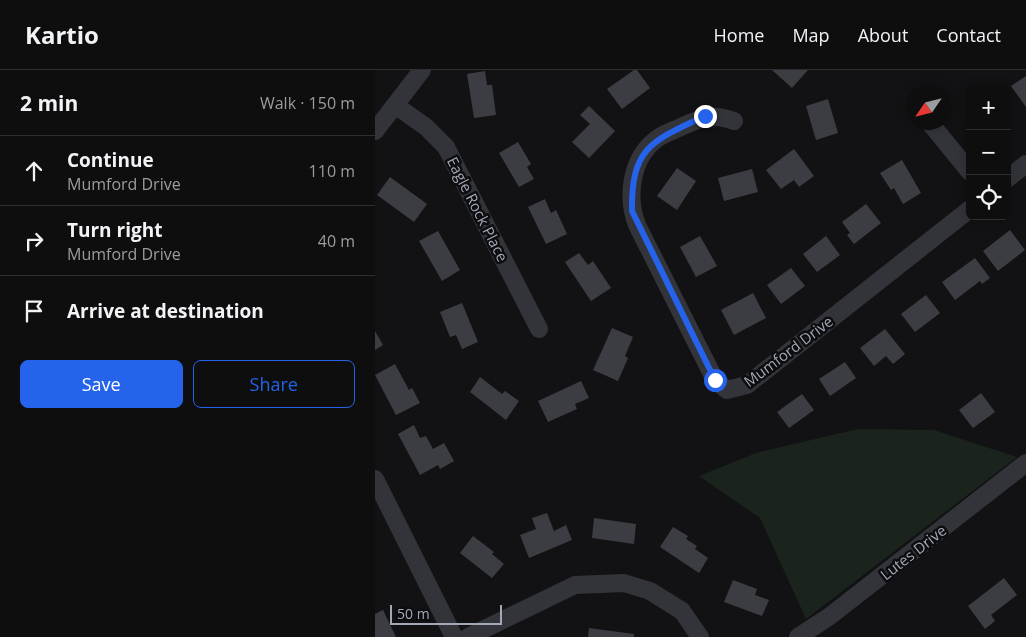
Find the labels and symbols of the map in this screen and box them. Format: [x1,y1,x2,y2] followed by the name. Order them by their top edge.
[906,85,951,130] north arrow
[694,105,717,128] route end
[443,153,513,265] street label: Eagle Rock Place
[739,311,837,391] street label: Mumford Drive
[704,369,727,392] route start
[876,520,950,584] street label: Lutes Drive
[390,602,503,625] scale bar

